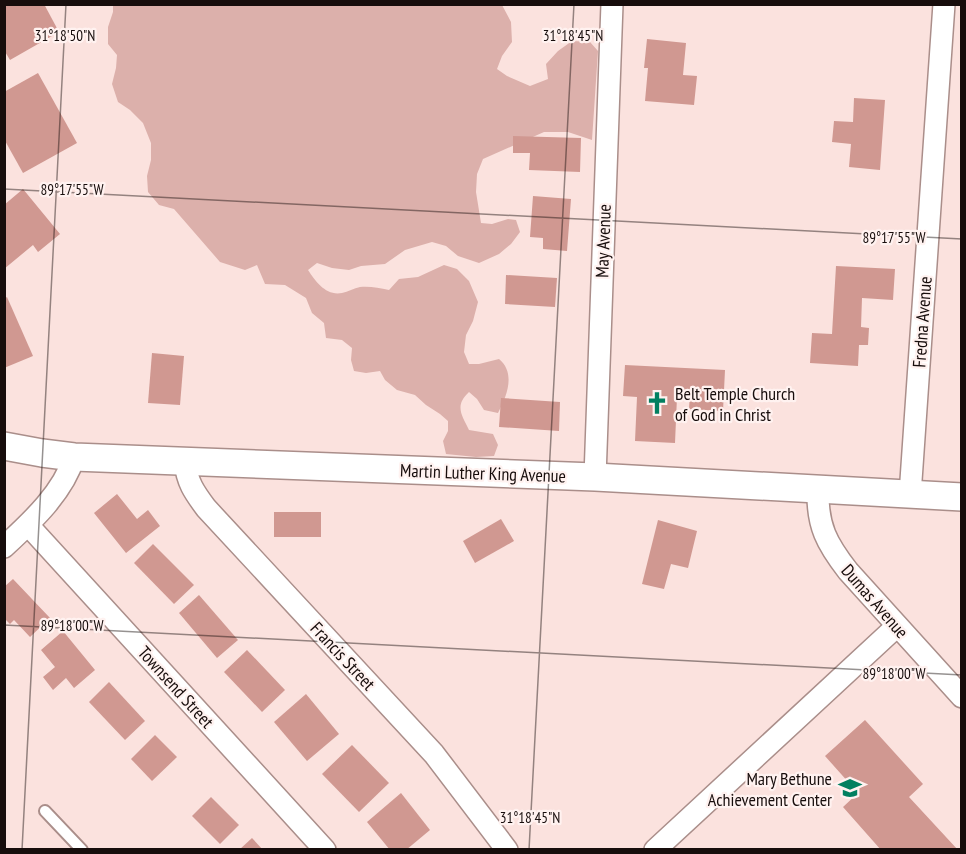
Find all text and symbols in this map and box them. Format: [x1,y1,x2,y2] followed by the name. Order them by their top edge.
[35,26,95,45] text: 31°18'50"N
[543,26,603,45] text: 31°18'45"N
[40,180,104,199] text: 89°17'55"W
[590,204,616,278] street label: May Avenue
[862,228,926,247] text: 89°17'55"W
[907,276,937,368] street label: Fredna Avenue
[675,382,795,426] place label: Belt Temple Church of God in Christ
[644,390,670,416] church icon: Belt Temple Church of God in Christ
[400,459,566,487] street label: Martin Luther King Avenue
[836,559,914,643] street label: Dumas Avenue
[40,616,104,635] text: 89°18'00"W
[306,617,380,695] street label: Francis Street
[133,641,219,733] street label: Townsend Street
[862,664,926,683] text: 89°18'00"W
[708,767,832,811] place label: Mary Bethune Achievement Center
[837,775,863,801] school or university icon: Mary Bethune Achievement Center
[500,808,560,827] text: 31°18'45"N

